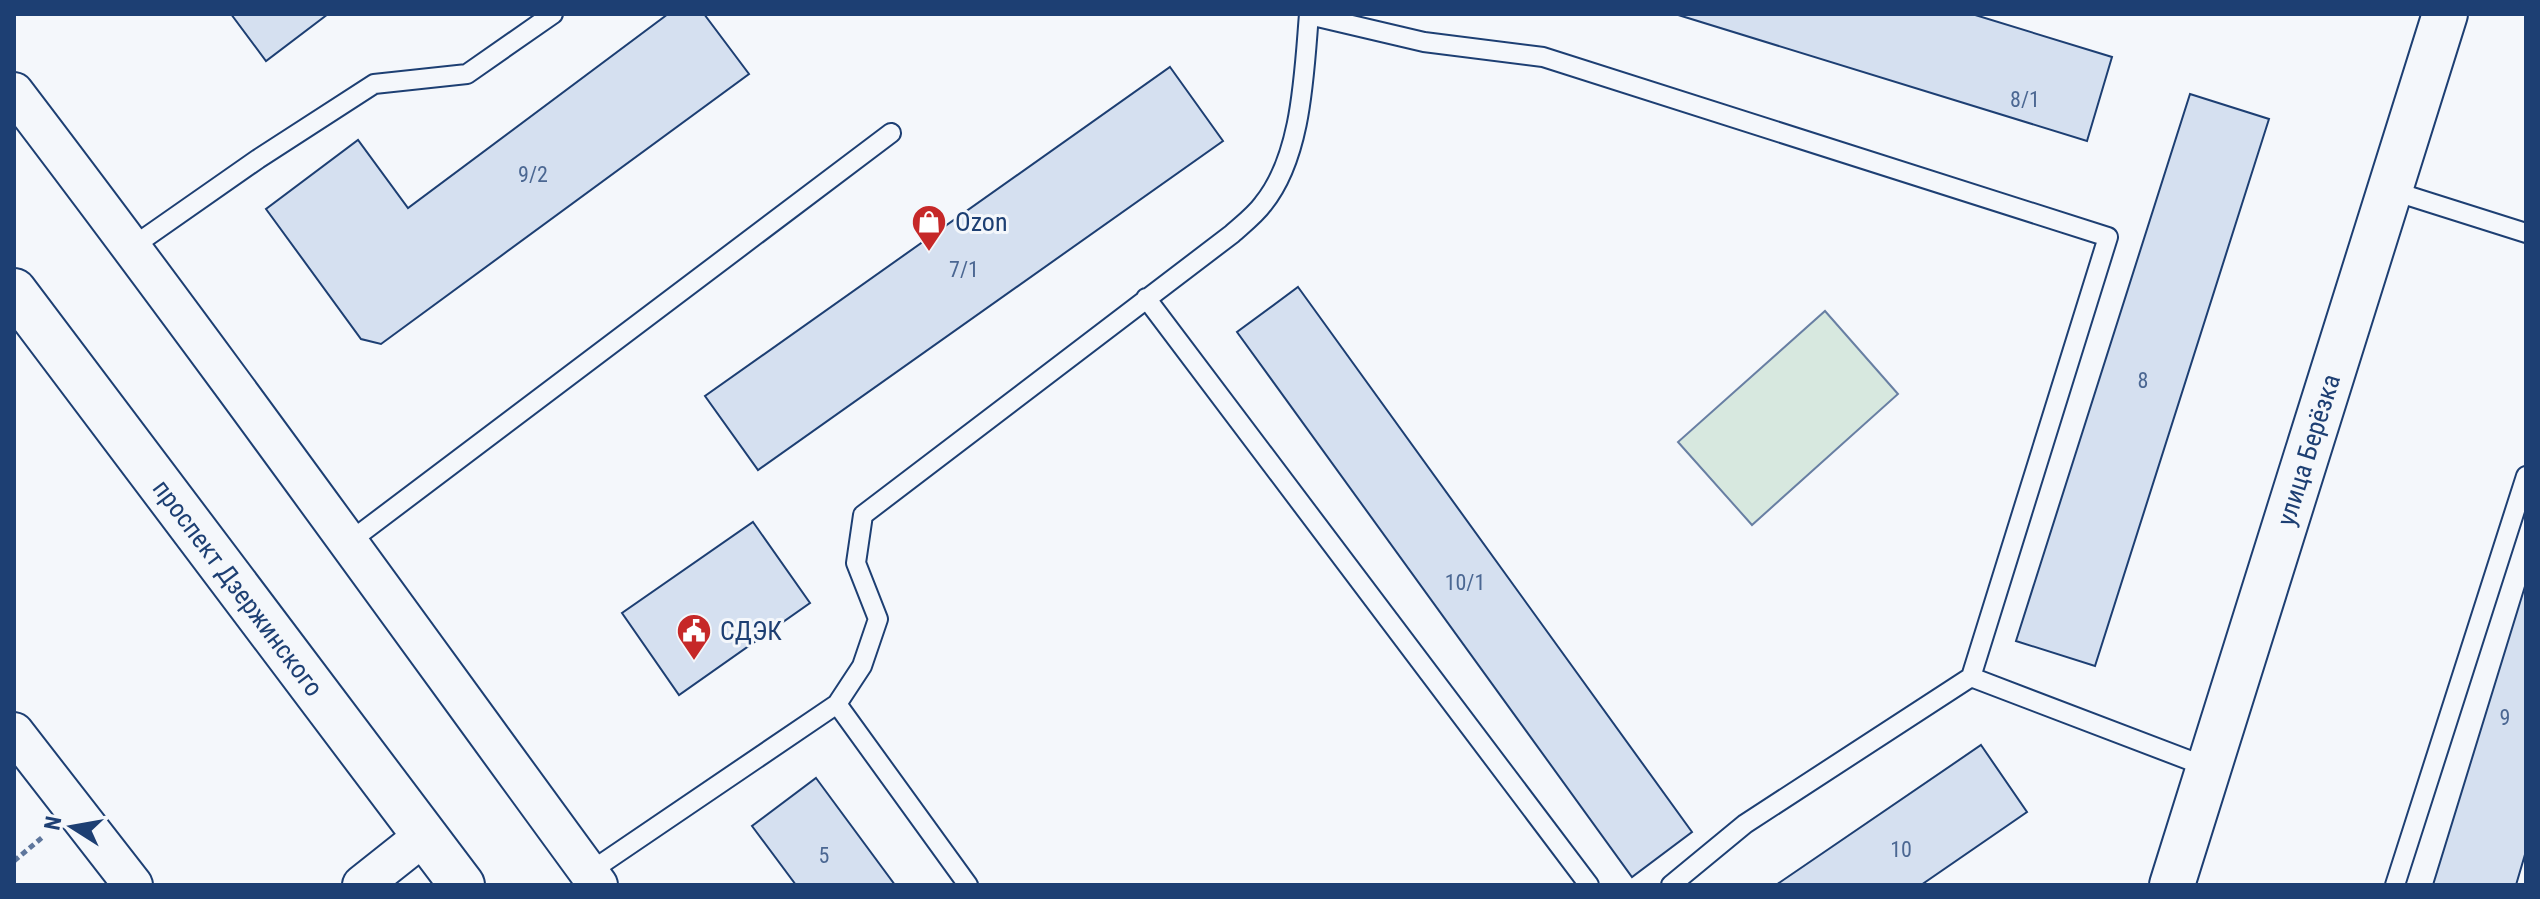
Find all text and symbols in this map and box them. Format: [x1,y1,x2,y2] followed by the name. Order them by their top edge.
[2010,87,2040,112] house number: 8/1
[518,162,548,187] house number: 9/2
[910,203,948,253] shop icon: Ozon
[955,207,1007,237] place label: Ozon
[949,257,979,282] house number: 7/1
[2138,368,2148,393] house number: 8
[2271,370,2346,529] street label: улица Берёзка
[147,474,329,702] street label: проспект Дзержинского
[1445,570,1485,595] house number: 10/1
[675,612,713,662] public building icon: СДЭК
[720,616,782,646] place label: СДЭК
[2500,705,2510,730] house number: 9
[32,787,112,867] north arrow
[39,814,66,832] text: N
[1890,837,1912,862] house number: 10
[819,843,829,868] house number: 5

